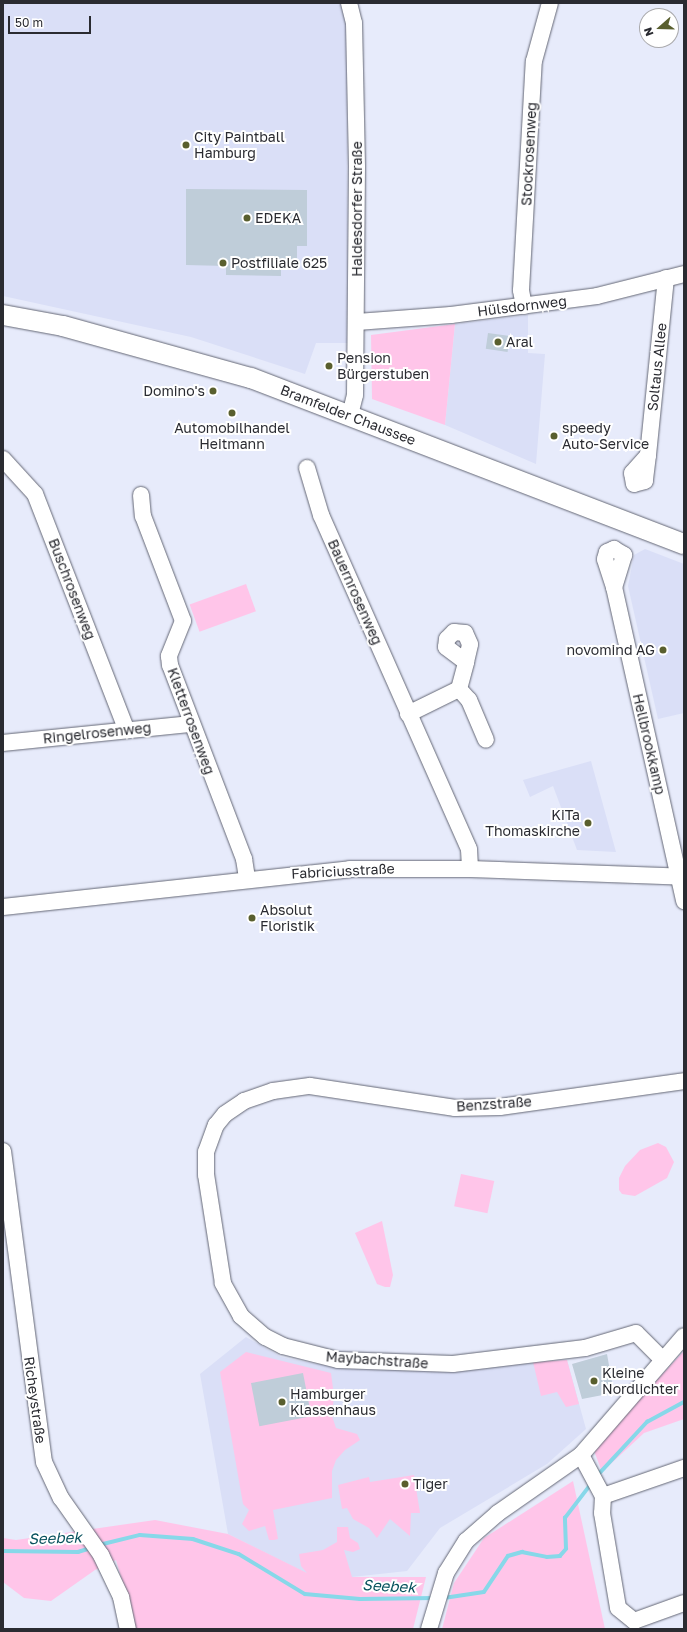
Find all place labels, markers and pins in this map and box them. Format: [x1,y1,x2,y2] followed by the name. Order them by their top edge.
[194,129,285,162] place label: City Paintball Hamburg
[181,140,191,150] marker: City Paintball Hamburg
[255,210,301,226] place label: EDEKA
[242,213,252,223] marker: EDEKA
[231,255,327,271] place label: Postfiliale 625
[218,258,228,268] marker: Postfiliale 625
[506,334,533,350] place label: Aral
[493,337,503,347] marker: Aral
[337,350,429,382] place label: Pension Bürgerstuben
[324,361,334,371] marker: Pension Bürgerstuben
[143,383,205,399] place label: Domino's
[208,386,218,396] marker: Domino's
[227,408,237,418] marker: Automobilhandel Heitmann
[174,420,290,452] place label: Automobilhandel Heitmann
[562,420,649,452] place label: speedy Auto-Service
[549,431,559,441] marker: speedy Auto-Service
[566,642,655,658] place label: novomind AG
[658,645,668,655] marker: novomind AG
[485,807,580,840] place label: KiTa Thomaskirche
[583,818,593,828] marker: KiTa Thomaskirche
[260,902,315,934] place label: Absolut Floristik
[247,913,257,923] marker: Absolut Floristik
[602,1365,678,1398] place label: Kleine Nordlichter
[589,1376,599,1386] marker: Kleine Nordlichter
[290,1386,376,1418] place label: Hamburger Klassenhaus
[277,1397,287,1407] marker: Hamburger Klassenhaus
[413,1476,448,1492] place label: Tiger
[400,1479,410,1489] marker: Tiger

